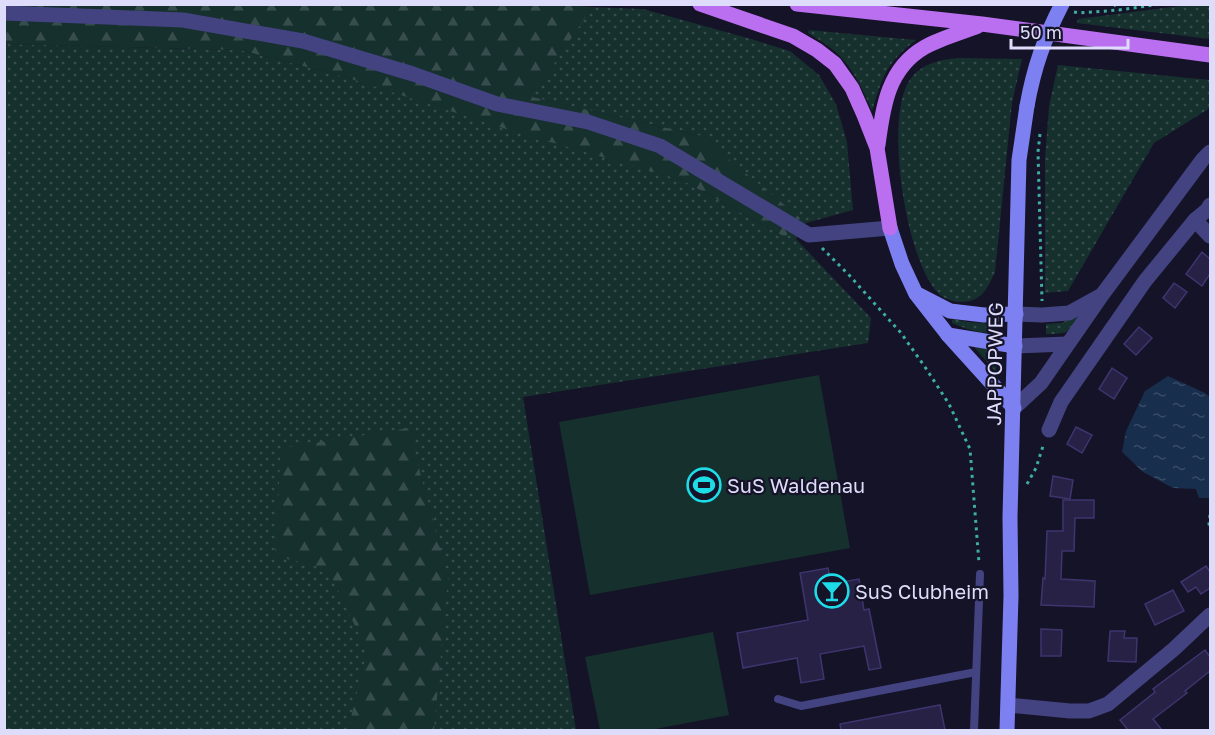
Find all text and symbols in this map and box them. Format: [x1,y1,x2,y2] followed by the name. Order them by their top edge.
[1011,12,1128,50] scale bar
[1020,21,1062,43] text: 50 m
[981,302,1007,426] street label: JAPPOPWEG
[686,467,722,503] sports icon: SuS Waldenau
[727,473,865,497] place label: SuS Waldenau
[814,573,850,609] bar icon: SuS Clubheim
[855,579,989,603] place label: SuS Clubheim

